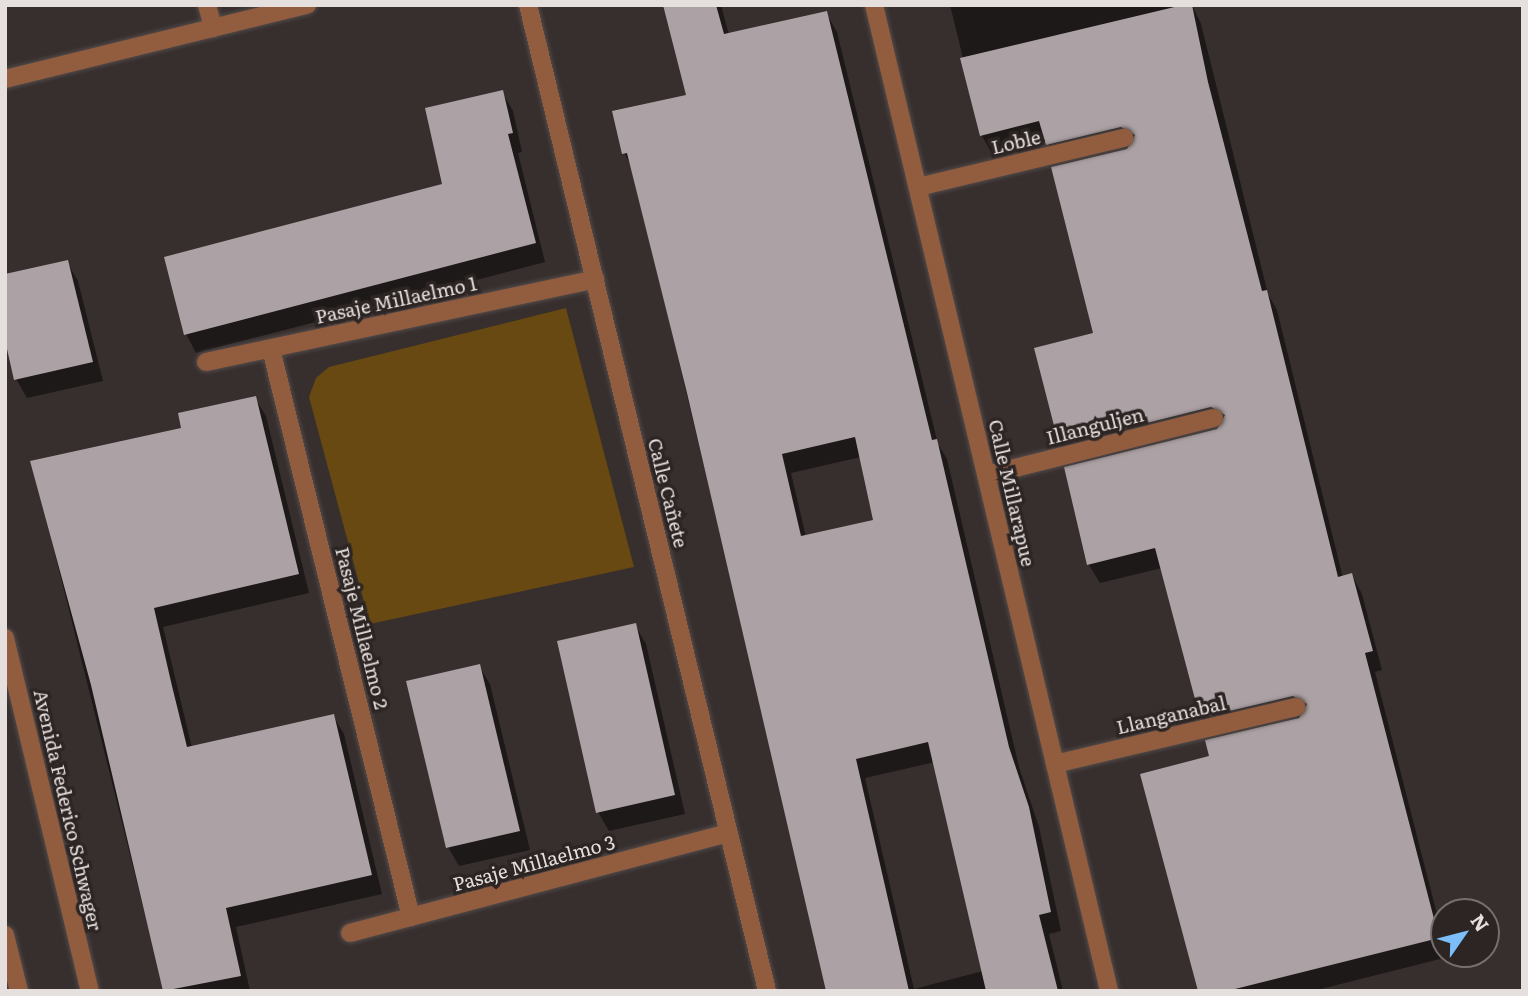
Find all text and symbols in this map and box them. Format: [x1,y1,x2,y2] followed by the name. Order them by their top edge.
[989,125,1043,159] street label: Loble
[313,272,479,328] street label: Pasaje Millaelmo 1
[1044,403,1146,449] street label: Illanguljen
[984,417,1040,569] street label: Calle Millarapue
[643,436,693,550] street label: Calle Cañete
[331,545,393,711] street label: Pasaje Millaelmo 2
[29,687,107,933] street label: Avenida Federico Schwager
[1114,691,1228,739] street label: Llanganabal
[450,830,618,896] street label: Pasaje Millaelmo 3
[1430,898,1500,968] north arrow
[1465,908,1497,937] text: N

